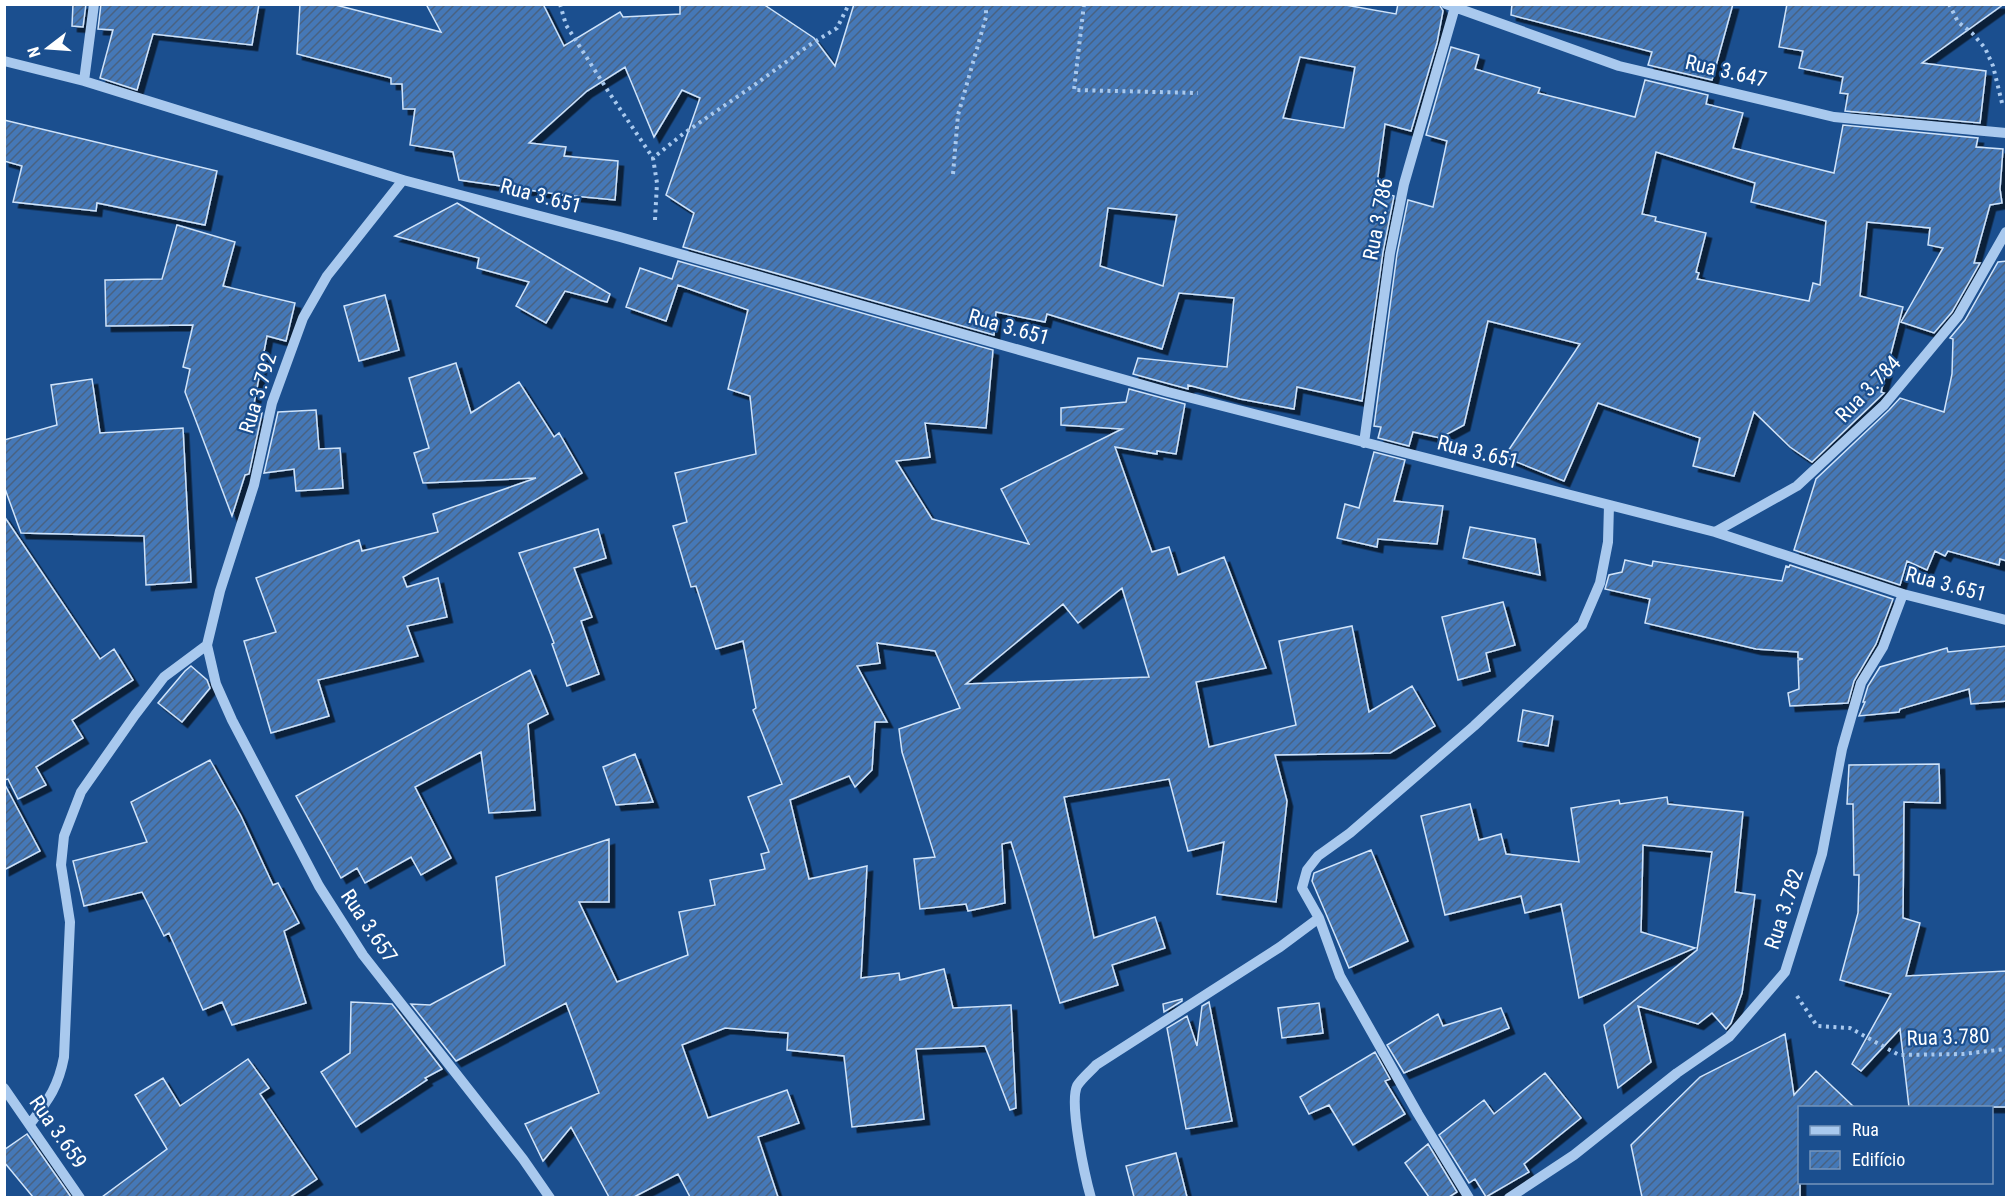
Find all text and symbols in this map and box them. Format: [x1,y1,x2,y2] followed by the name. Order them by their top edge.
[18,18,78,78] north arrow
[24,45,45,60] text: N
[1683,50,1769,92] street label: Rua 3.647
[498,174,584,218] street label: Rua 3.651
[1358,176,1398,262] street label: Rua 3.786
[966,304,1052,350] street label: Rua 3.651
[234,350,282,436] street label: Rua 3.792
[1830,351,1906,427] street label: Rua 3.784
[1435,430,1521,474] street label: Rua 3.651
[1903,562,1989,606] street label: Rua 3.651
[1760,866,1808,952] street label: Rua 3.782
[336,885,402,967] street label: Rua 3.657
[1906,1024,1990,1050] street label: Rua 3.780
[24,1091,92,1173] street label: Rua 3.659
[1798,1106,1993,1184] legend
[1852,1119,1879,1140] text: Rua
[1852,1149,1905,1170] text: Edifício

